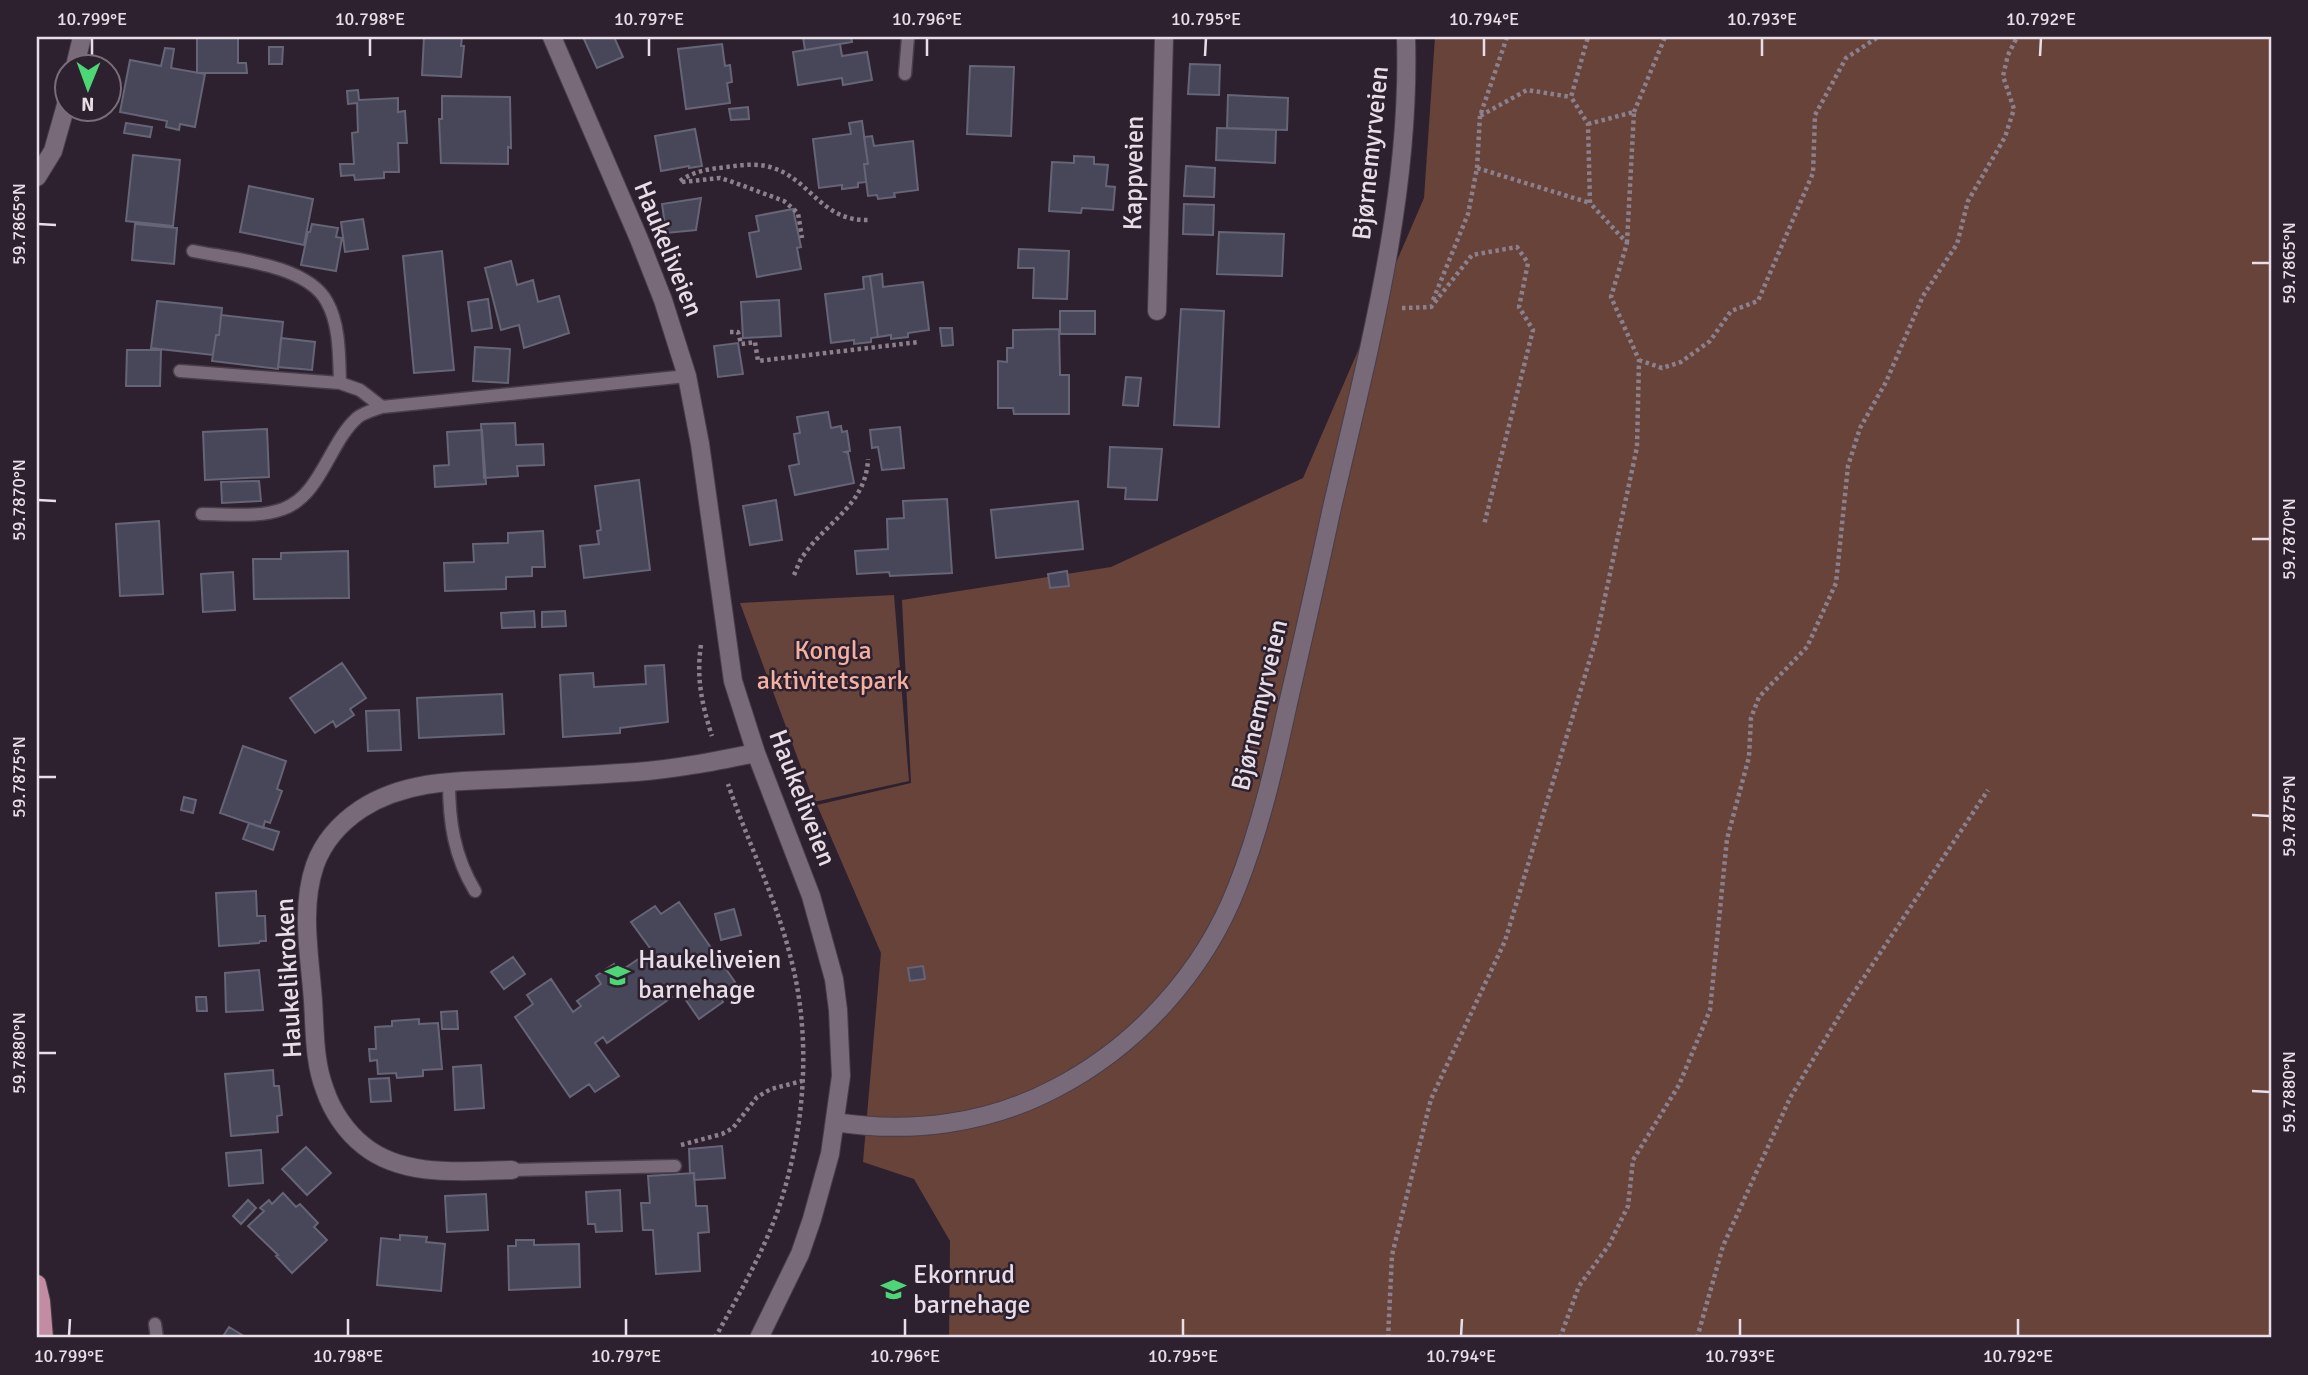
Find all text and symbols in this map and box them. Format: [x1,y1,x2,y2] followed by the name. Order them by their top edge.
[57,8,127,30] text: 10.799°E
[335,8,405,30] text: 10.798°E
[614,8,684,30] text: 10.797°E
[892,8,962,30] text: 10.796°E
[1171,8,1241,30] text: 10.795°E
[1449,8,1519,30] text: 10.794°E
[1727,8,1797,30] text: 10.793°E
[2006,8,2076,30] text: 10.792°E
[52,52,122,122] north arrow
[1346,64,1396,242] street label: Bjørnemyrveien
[81,92,95,116] text: N
[1117,115,1151,231] street label: Kappveien
[626,176,710,322] street label: Haukeliveien
[8,183,30,265] text: 59.7865°N
[2278,222,2300,304] text: 59.7865°N
[8,459,30,541] text: 59.7870°N
[2278,498,2300,580] text: 59.7870°N
[1225,616,1295,794] street label: Bjørnemyrveien
[757,635,909,697] park label: Kongla aktivitetspark
[761,725,843,871] street label: Haukeliveien
[8,736,30,818] text: 59.7875°N
[2278,775,2300,857] text: 59.7875°N
[269,897,309,1059] street label: Haukelikroken
[638,944,782,1006] place label: Haukeliveien barnehage
[604,961,632,989] school or university icon: Haukeliveien barnehage
[8,1012,30,1094] text: 59.7880°N
[2278,1051,2300,1133] text: 59.7880°N
[913,1259,1031,1321] place label: Ekornrud barnehage
[879,1276,907,1304] school or university icon: Ekornrud barnehage
[34,1345,104,1367] text: 10.799°E
[313,1345,383,1367] text: 10.798°E
[591,1345,661,1367] text: 10.797°E
[870,1345,940,1367] text: 10.796°E
[1148,1345,1218,1367] text: 10.795°E
[1426,1345,1496,1367] text: 10.794°E
[1705,1345,1775,1367] text: 10.793°E
[1983,1345,2053,1367] text: 10.792°E

